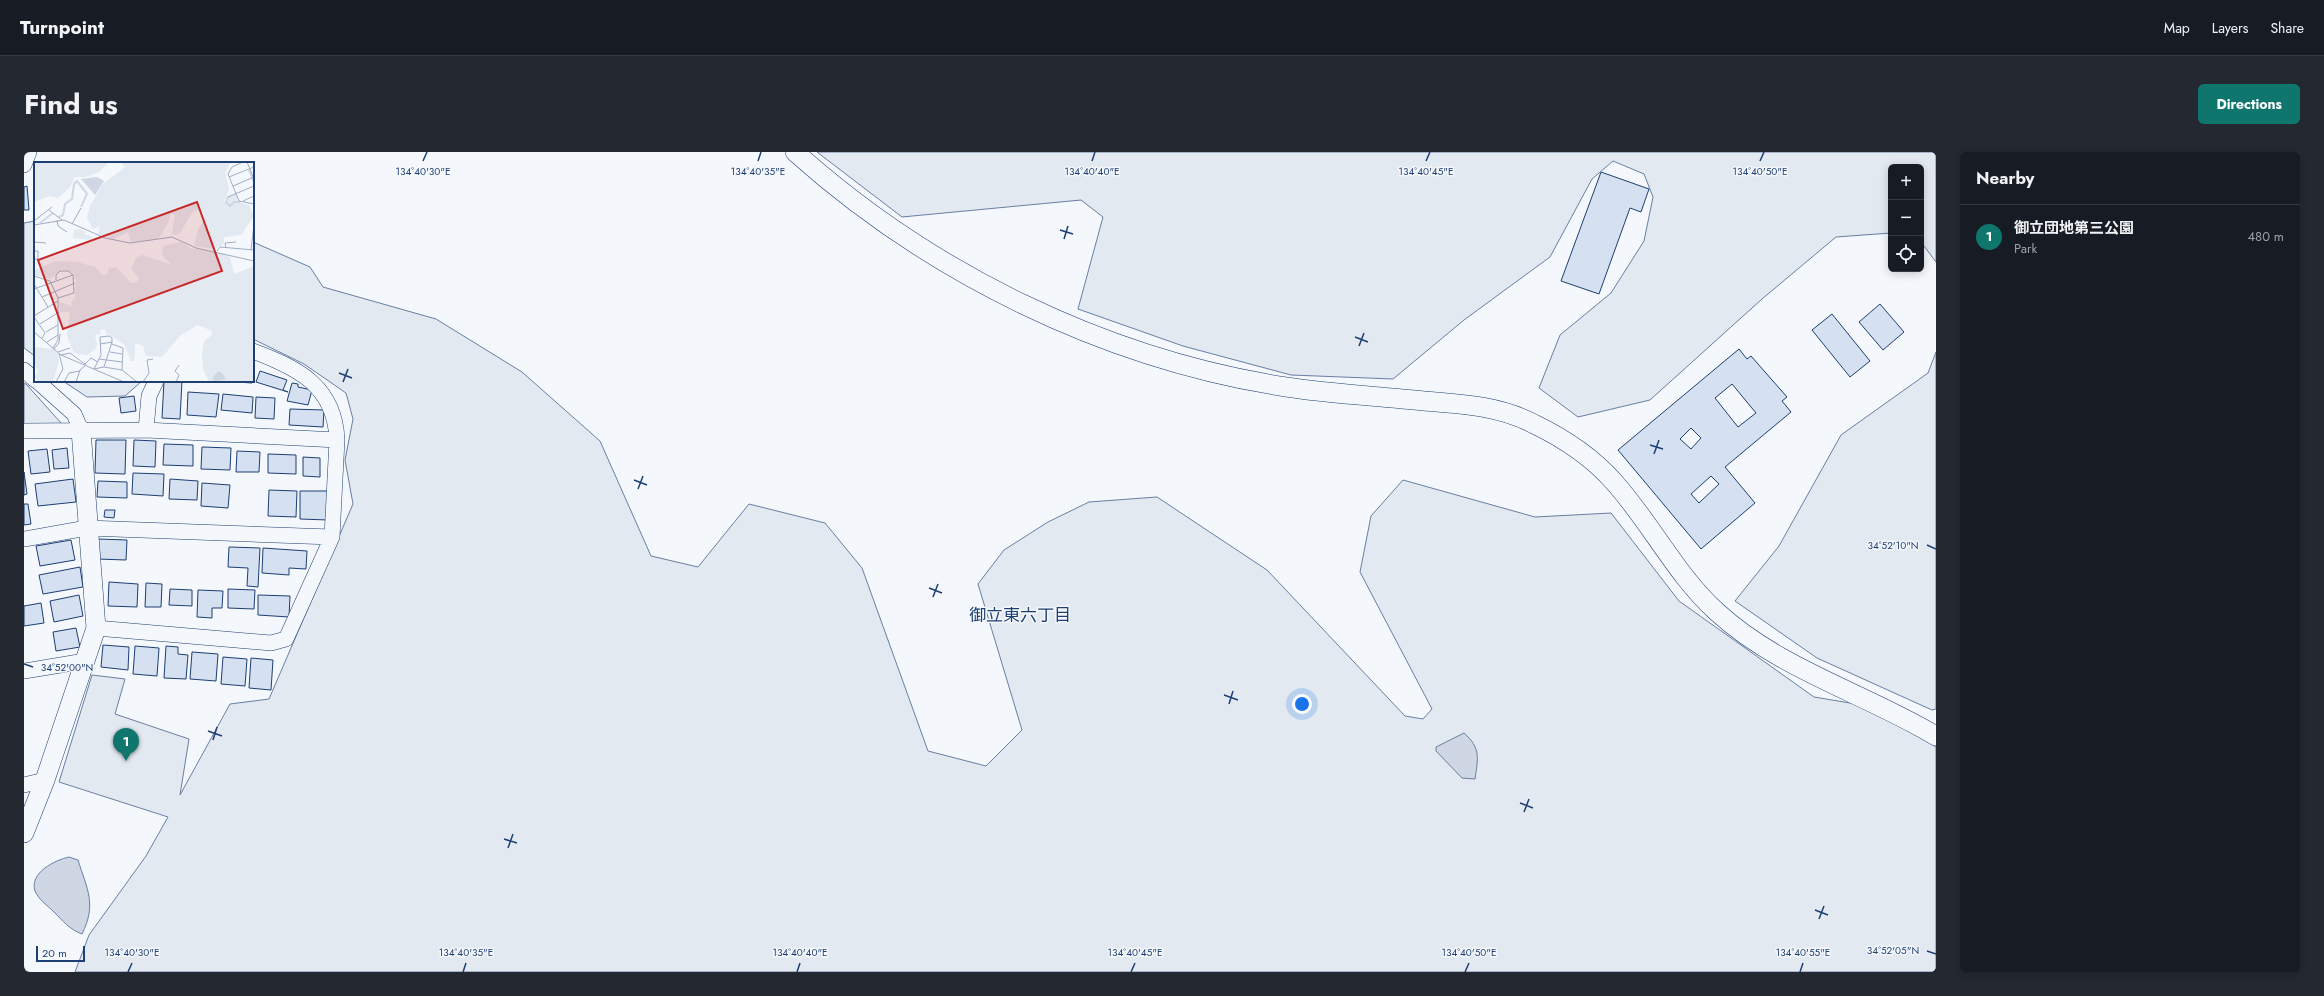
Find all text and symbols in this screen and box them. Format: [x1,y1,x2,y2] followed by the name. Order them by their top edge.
[20,14,104,41] text: Turnpoint
[2164,18,2190,38] text: Map
[2212,18,2248,38] text: Layers
[2270,18,2304,38] text: Share
[24,84,118,125] text: Find us
[2198,84,2300,124] button: Directions
[34,162,254,382] inset map
[396,164,450,179] text: 134°40'30"E
[731,164,785,179] text: 134°40'35"E
[1064,164,1120,179] text: 134°40'40"E
[1399,164,1453,179] text: 134°40'45"E
[1732,164,1788,179] text: 134°40'50"E
[1888,164,1924,272] map controls
[1888,164,1924,200] button: +
[1976,166,2034,190] text: Nearby
[1888,200,1924,236] button: −
[2014,217,2134,239] text: 御立団地第三公園
[1986,227,1992,246] text: 1
[2247,227,2284,246] text: 480 m
[1888,236,1924,272] button: locate
[2014,239,2037,258] text: Park
[1867,538,1919,553] text: 34°52'10"N
[969,603,1071,627] district label: 御立東六丁目
[41,660,93,675] text: 34°52'00"N
[1292,694,1312,714] your location
[113,728,139,761] pin: 1
[1867,943,1919,958] text: 34°52'05"N
[36,944,85,963] scale bar
[42,945,67,961] text: 20 m
[105,945,159,960] text: 134°40'30"E
[439,945,493,960] text: 134°40'35"E
[772,945,828,960] text: 134°40'40"E
[1108,945,1162,960] text: 134°40'45"E
[1441,945,1497,960] text: 134°40'50"E
[1776,945,1830,960] text: 134°40'55"E

